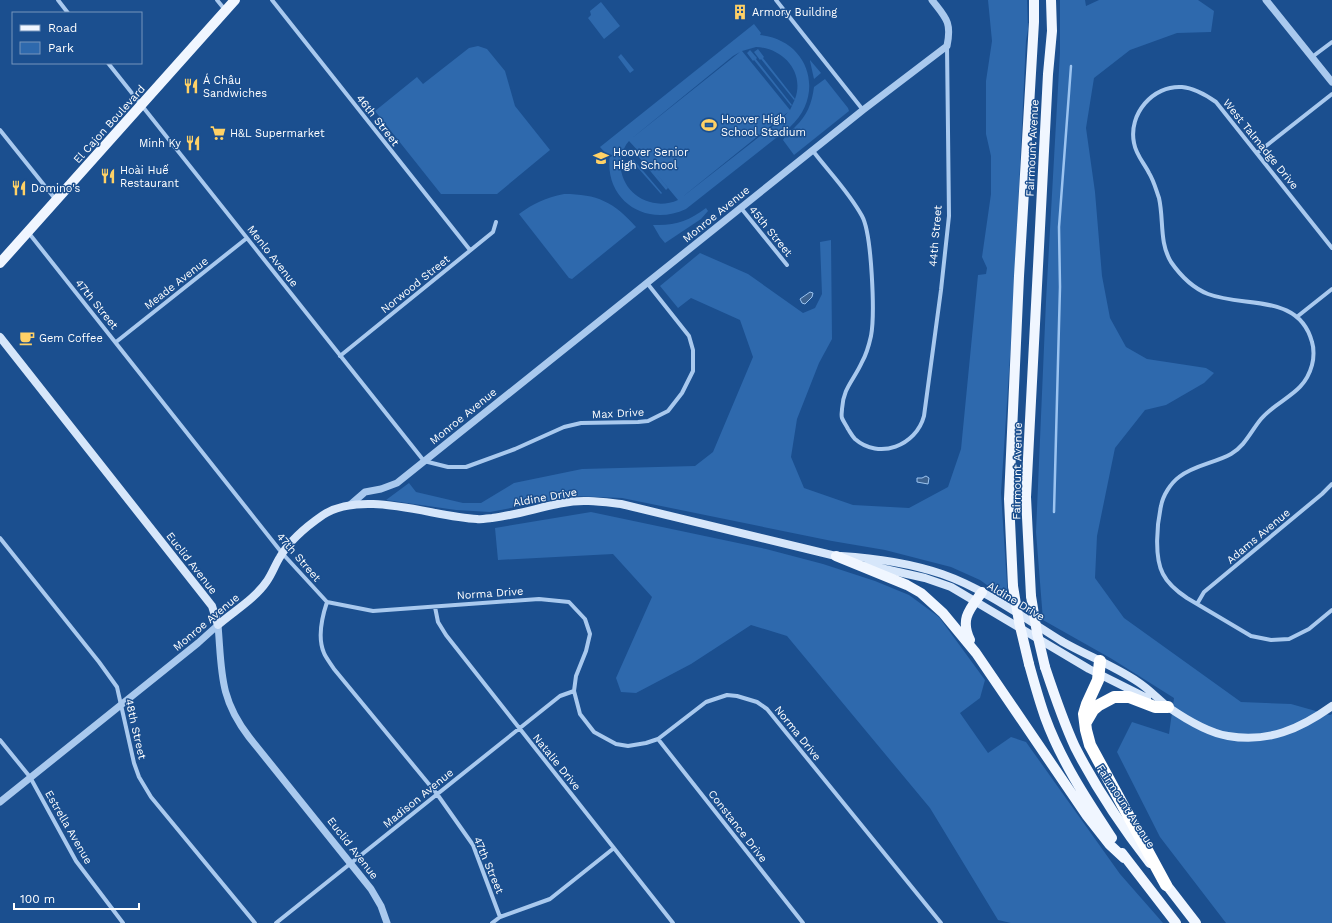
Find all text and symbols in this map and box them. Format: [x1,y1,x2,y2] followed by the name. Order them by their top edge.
[731,3,749,21] building icon: Armory Building
[752,6,837,19] place label: Armory Building
[12,12,142,64] legend
[48,21,77,35] text: Road
[48,41,74,55] text: Park
[203,73,267,100] place label: Á Châu Sandwiches
[182,77,200,95] restaurant icon: Á Châu Sandwiches
[71,83,148,166] street label: El Cajon Boulevard
[353,92,402,149] street label: 46th Street
[1220,97,1301,192] street label: West Talmadge Drive
[1023,99,1042,197] street label: Fairmount Avenue
[721,113,806,139] place label: Hoover High School Stadium
[700,116,718,134] sports icon: Hoover High School Stadium
[209,124,227,142] supermarket icon: H&L Supermarket
[230,127,325,140] place label: H&L Supermarket
[184,134,202,152] restaurant icon: Minh Ky
[139,137,181,150] place label: Minh Ky
[613,146,689,172] place label: Hoover Senior High School
[592,149,610,167] school or university icon: Hoover Senior High School
[120,164,179,190] place label: Hoài Huế Restaurant
[99,167,117,185] restaurant icon: Hoài Huế Restaurant
[10,179,28,197] restaurant icon: Domino's
[31,182,81,195] place label: Domino's
[680,183,752,245] street label: Monroe Avenue
[746,203,795,260] street label: 45th Street
[926,204,945,267] street label: 44th Street
[245,223,301,290] street label: Menlo Avenue
[378,252,453,316] street label: Norwood Street
[142,254,211,312] street label: Meade Avenue
[72,277,121,332] street label: 47th Street
[18,329,36,347] cafe icon: Gem Coffee
[39,332,103,345] place label: Gem Coffee
[427,385,499,447] street label: Monroe Avenue
[592,406,644,421] street label: Max Drive
[1010,422,1025,520] street label: Fairmount Avenue
[512,485,578,510] street label: Aldine Drive
[1224,506,1293,567] street label: Adams Avenue
[163,530,220,597] street label: Euclid Avenue
[274,530,324,585] street label: 47th Street
[985,579,1047,624] street label: Aldine Drive
[456,585,524,602] street label: Norma Drive
[171,591,242,654] street label: Monroe Avenue
[122,698,149,761] street label: 48th Street
[772,703,824,763] street label: Norma Drive
[530,732,583,793] street label: Natalie Drive
[1094,762,1158,851] street label: Fairmount Avenue
[380,766,456,831] street label: Madison Avenue
[42,788,95,866] street label: Estrella Avenue
[705,788,770,865] street label: Constance Drive
[324,815,381,882] street label: Euclid Avenue
[471,835,507,896] street label: 47th Street
[14,885,139,911] scale bar
[20,892,55,906] text: 100 m

